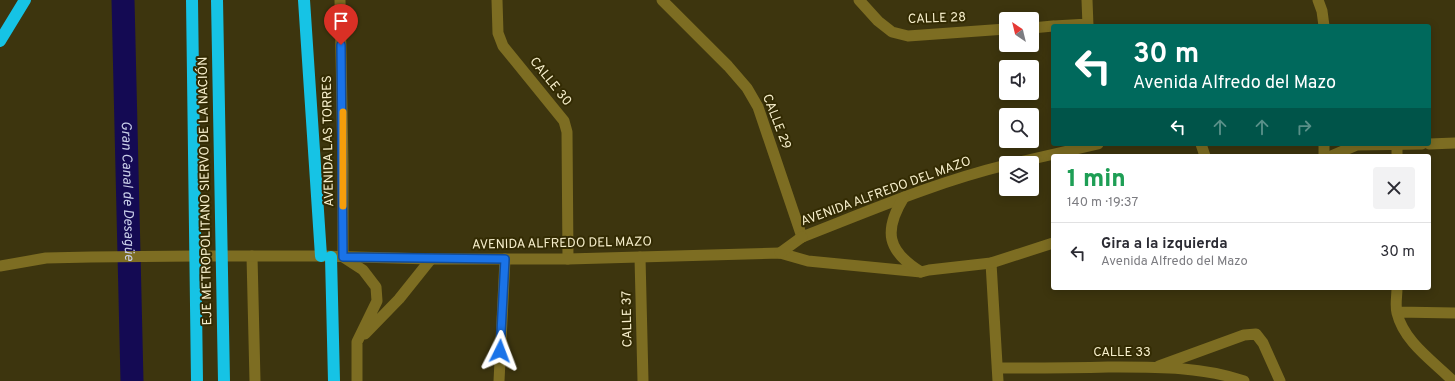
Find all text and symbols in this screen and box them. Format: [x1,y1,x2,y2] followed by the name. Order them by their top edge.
[324,4,358,45] pin
[330,10,352,32] icon: arrive
[908,10,966,28] street label: CALLE 28
[999,12,1039,52] north arrow
[999,12,1039,196] map controls
[1133,37,1199,73] text: 30 m
[1067,40,1119,92] icon: left
[525,54,575,110] street label: CALLE 30
[194,56,216,326] street label: EJE METROPOLITANO SIERVO DE LA NACIÓN
[999,60,1039,100] button: sound
[1133,72,1336,95] text: Avenida Alfredo del Mazo
[320,75,338,207] street label: AVENIDA LAS TORRES
[758,92,794,152] street label: CALLE 29
[999,108,1039,148] button: search
[1167,116,1189,138] icon: left
[1209,116,1231,138] icon: ahead
[1251,116,1273,138] icon: ahead
[1293,116,1315,138] icon: right
[117,121,138,262] water label: Gran Canal de Desagüe
[799,154,973,230] street label: AVENIDA ALFREDO DEL MAZO
[999,156,1039,196] button: layers
[1067,165,1126,195] text: 1 min
[1373,167,1415,209] button: close
[1067,195,1138,211] text: 140 m · 19:37
[472,234,652,254] street label: AVENIDA ALFREDO DEL MAZO
[1101,235,1228,254] text: Gira a la izquierda
[1067,242,1089,264] icon: left
[1380,243,1415,262] text: 30 m
[1101,254,1248,270] text: Avenida Alfredo del Mazo
[620,290,636,347] street label: CALLE 37
[479,330,521,372] position arrow
[1093,345,1151,361] street label: CALLE 33

